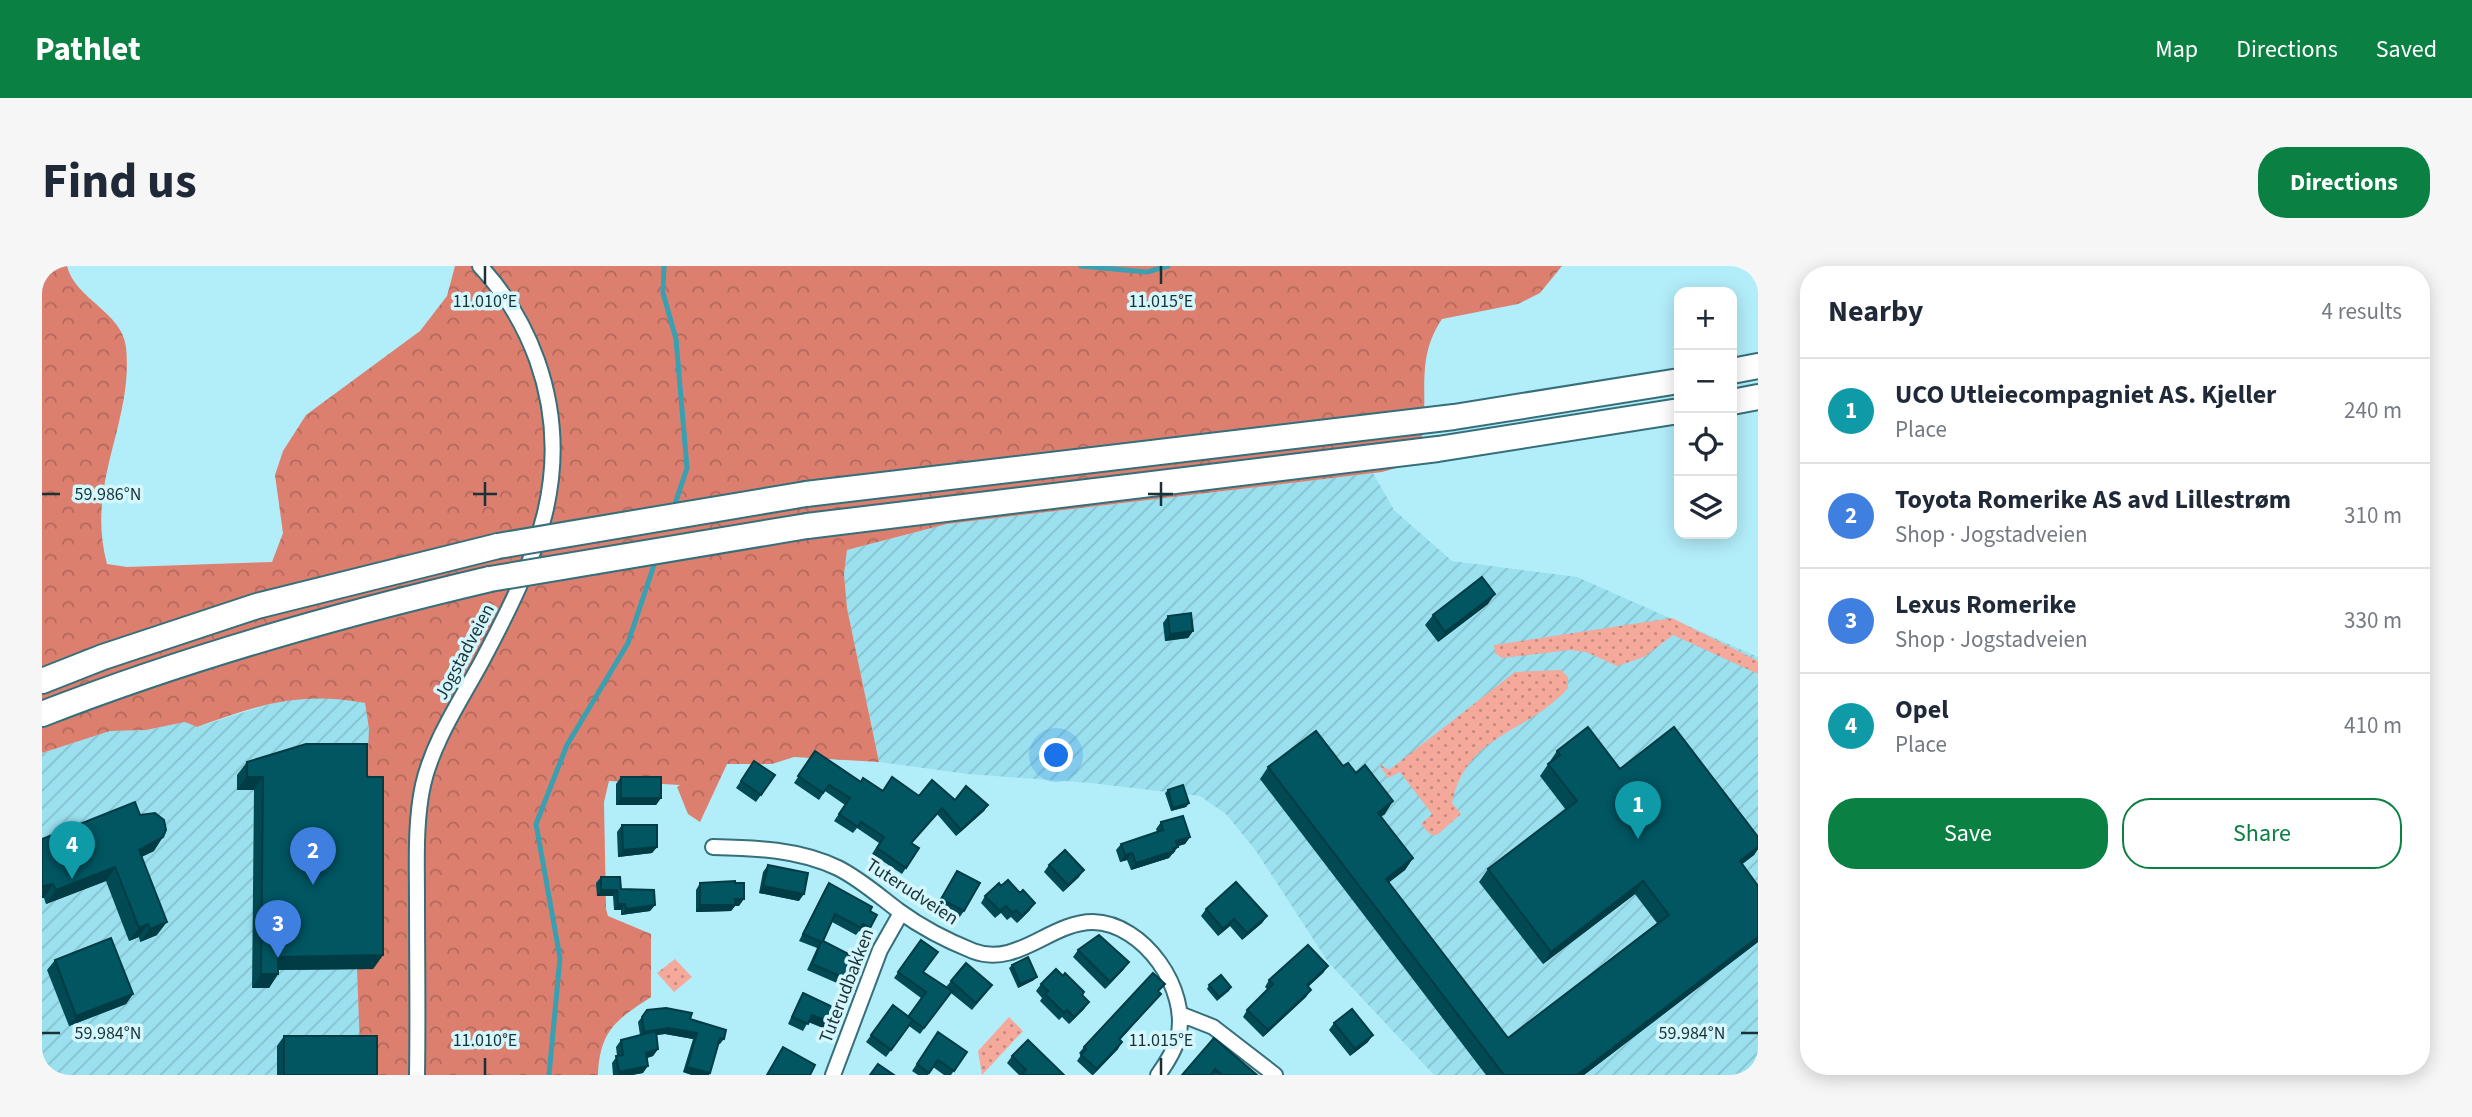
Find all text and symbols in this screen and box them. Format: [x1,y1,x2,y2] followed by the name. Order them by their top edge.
[35,26,141,73] text: Pathlet
[2155,32,2198,67] text: Map
[2236,32,2338,67] text: Directions
[2376,32,2437,67] text: Saved
[42,147,197,217] text: Find us
[2258,147,2430,218] button: Directions
[1674,287,1737,539] map controls
[1674,287,1737,350] button: +
[453,289,517,314] text: 11.010°E
[1129,289,1193,314] text: 11.015°E
[1828,290,1923,333] text: Nearby
[2322,295,2402,328] text: 4 results
[1674,350,1737,413] button: −
[1895,376,2276,413] text: UCO Utleiecompagniet AS. Kjeller
[1845,394,1857,427] text: 1
[2344,394,2402,427] text: 240 m
[1674,413,1737,476] button: locate
[1895,413,1947,446] text: Place
[1674,476,1737,539] button: layers
[1895,481,2291,518] text: Toyota Romerike AS avd Lillestrøm
[75,482,141,507] text: 59.986°N
[1845,499,1857,532] text: 2
[2344,499,2402,532] text: 310 m
[1895,518,2088,551] text: Shop · Jogstadveien
[1895,586,2076,623] text: Lexus Romerike
[428,599,502,705] street label: Jogstadveien
[1845,604,1857,637] text: 3
[2344,604,2402,637] text: 330 m
[1895,623,2088,656] text: Shop · Jogstadveien
[1895,691,1949,728] text: Opel
[1845,709,1857,742] text: 4
[2344,709,2402,742] text: 410 m
[1895,728,1947,761] text: Place
[1039,738,1073,772] your location
[1615,781,1661,839] pin: 1
[1828,798,2108,869] button: Save
[2122,798,2402,869] button: Share
[49,821,95,879] pin: 4
[290,827,336,885] pin: 2
[860,852,964,932] street label: Tuterudveien
[255,900,301,958] pin: 3
[813,925,881,1047] street label: Tuterudbakken
[75,1021,141,1046] text: 59.984°N
[1659,1021,1725,1046] text: 59.984°N
[453,1028,517,1053] text: 11.010°E
[1129,1028,1193,1053] text: 11.015°E

